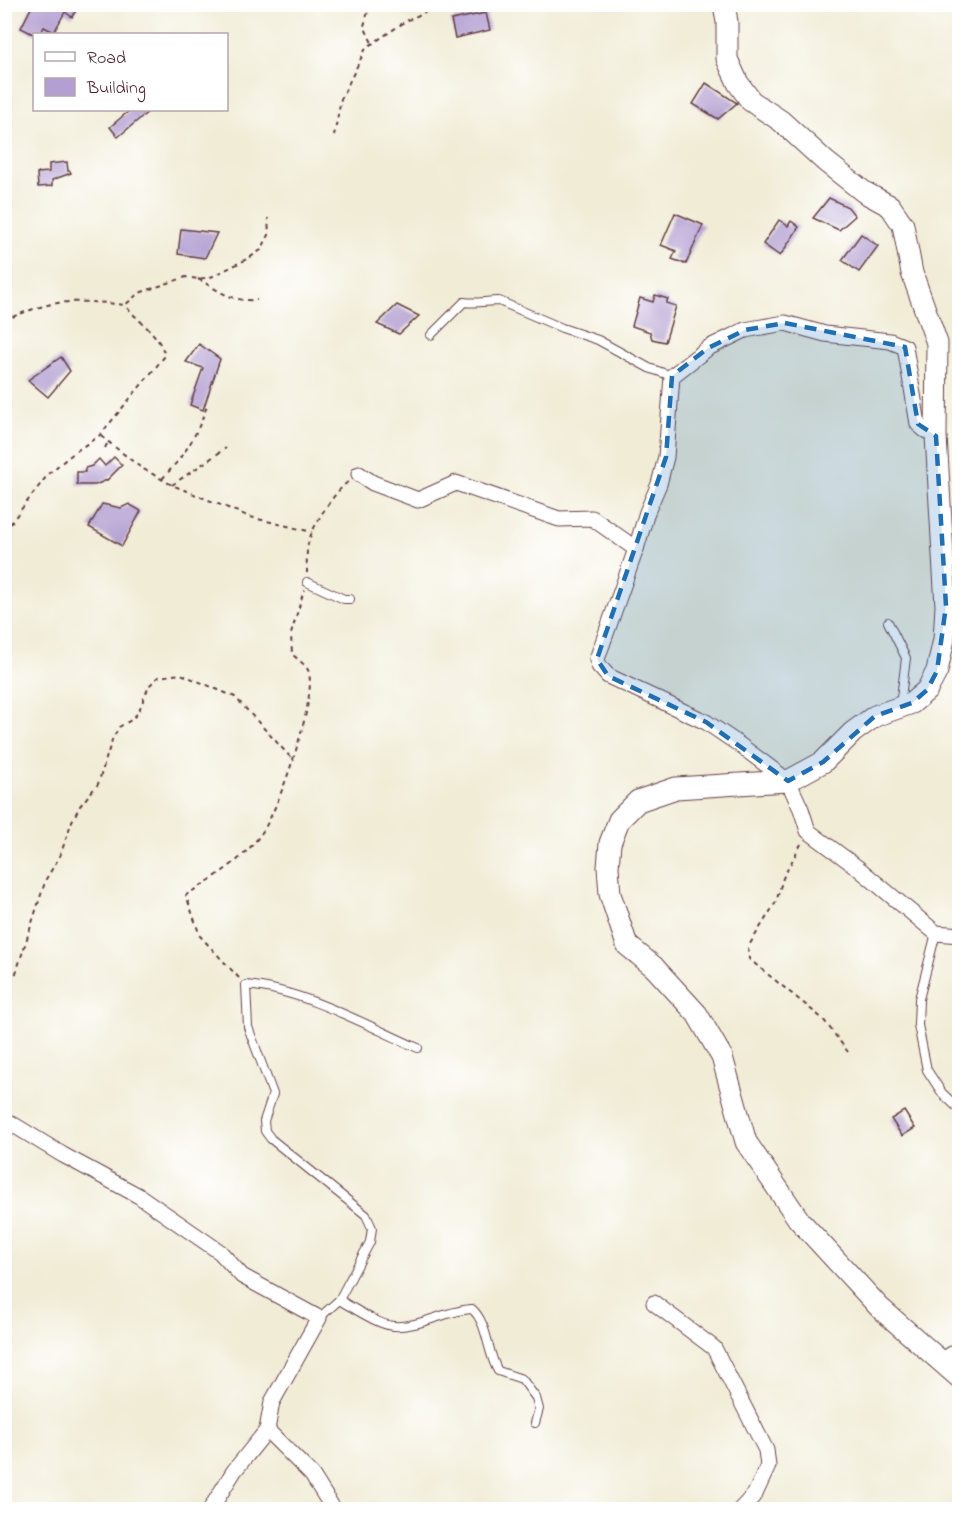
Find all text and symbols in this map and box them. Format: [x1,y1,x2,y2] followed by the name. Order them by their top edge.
[33,33,228,111] legend
[87,46,126,72] text: Road
[86,76,146,103] text: Building

